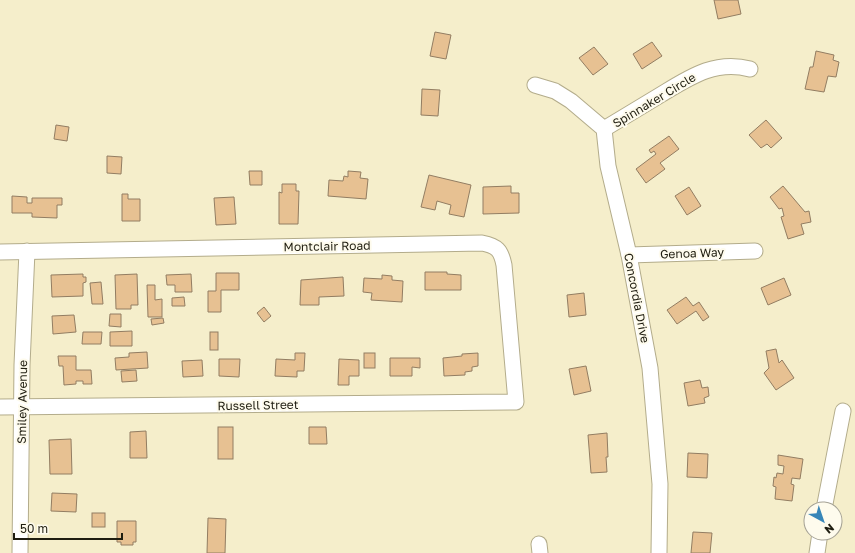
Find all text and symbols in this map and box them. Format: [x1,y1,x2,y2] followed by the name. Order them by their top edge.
[610,69,698,131] street label: Spinnaker Circle
[283,238,371,254] street label: Montclair Road
[660,244,725,262] street label: Genoa Way
[621,252,653,344] street label: Concordia Drive
[14,360,30,444] street label: Smiley Avenue
[217,397,299,413] street label: Russell Street
[803,501,843,541] north arrow
[14,515,122,541] scale bar
[20,521,48,536] text: 50 m
[822,521,837,537] text: N

